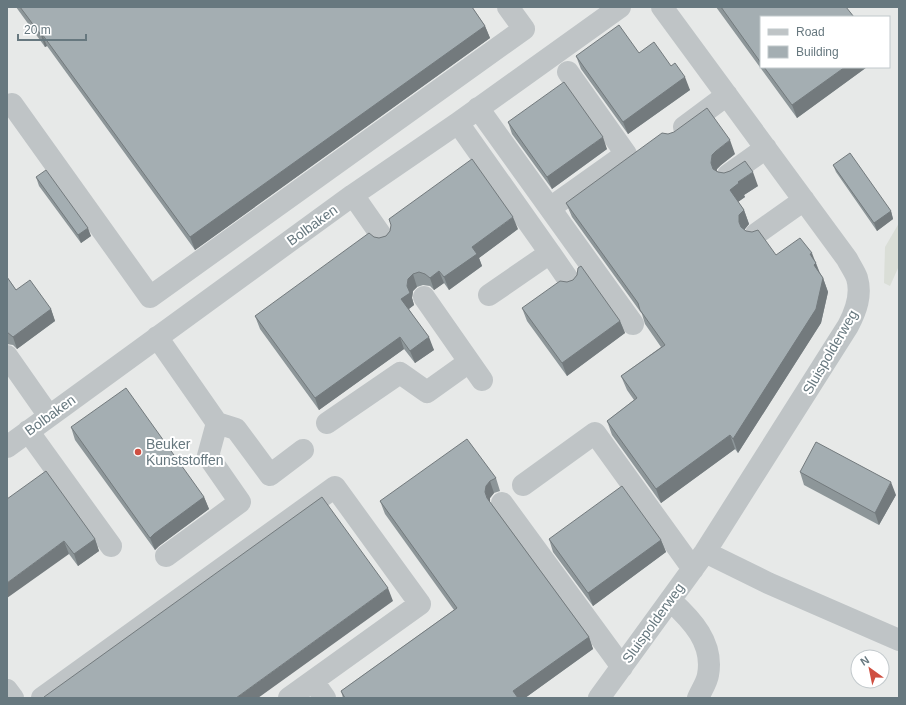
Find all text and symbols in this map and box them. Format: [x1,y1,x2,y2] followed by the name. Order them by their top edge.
[18,16,86,42] scale bar
[760,16,890,68] legend
[24,23,51,37] text: 20 m
[796,25,825,39] text: Road
[796,45,839,59] text: Building
[284,201,340,249] street label: Bolbaken
[799,307,861,397] street label: Sluispolderweg
[22,391,78,439] street label: Bolbaken
[146,436,224,468] place label: Beuker Kunststoffen
[133,447,143,457] marker: Beuker Kunststoffen
[619,580,687,666] street label: Sluispolderweg
[850,649,890,689] north arrow
[858,653,871,668] text: N

